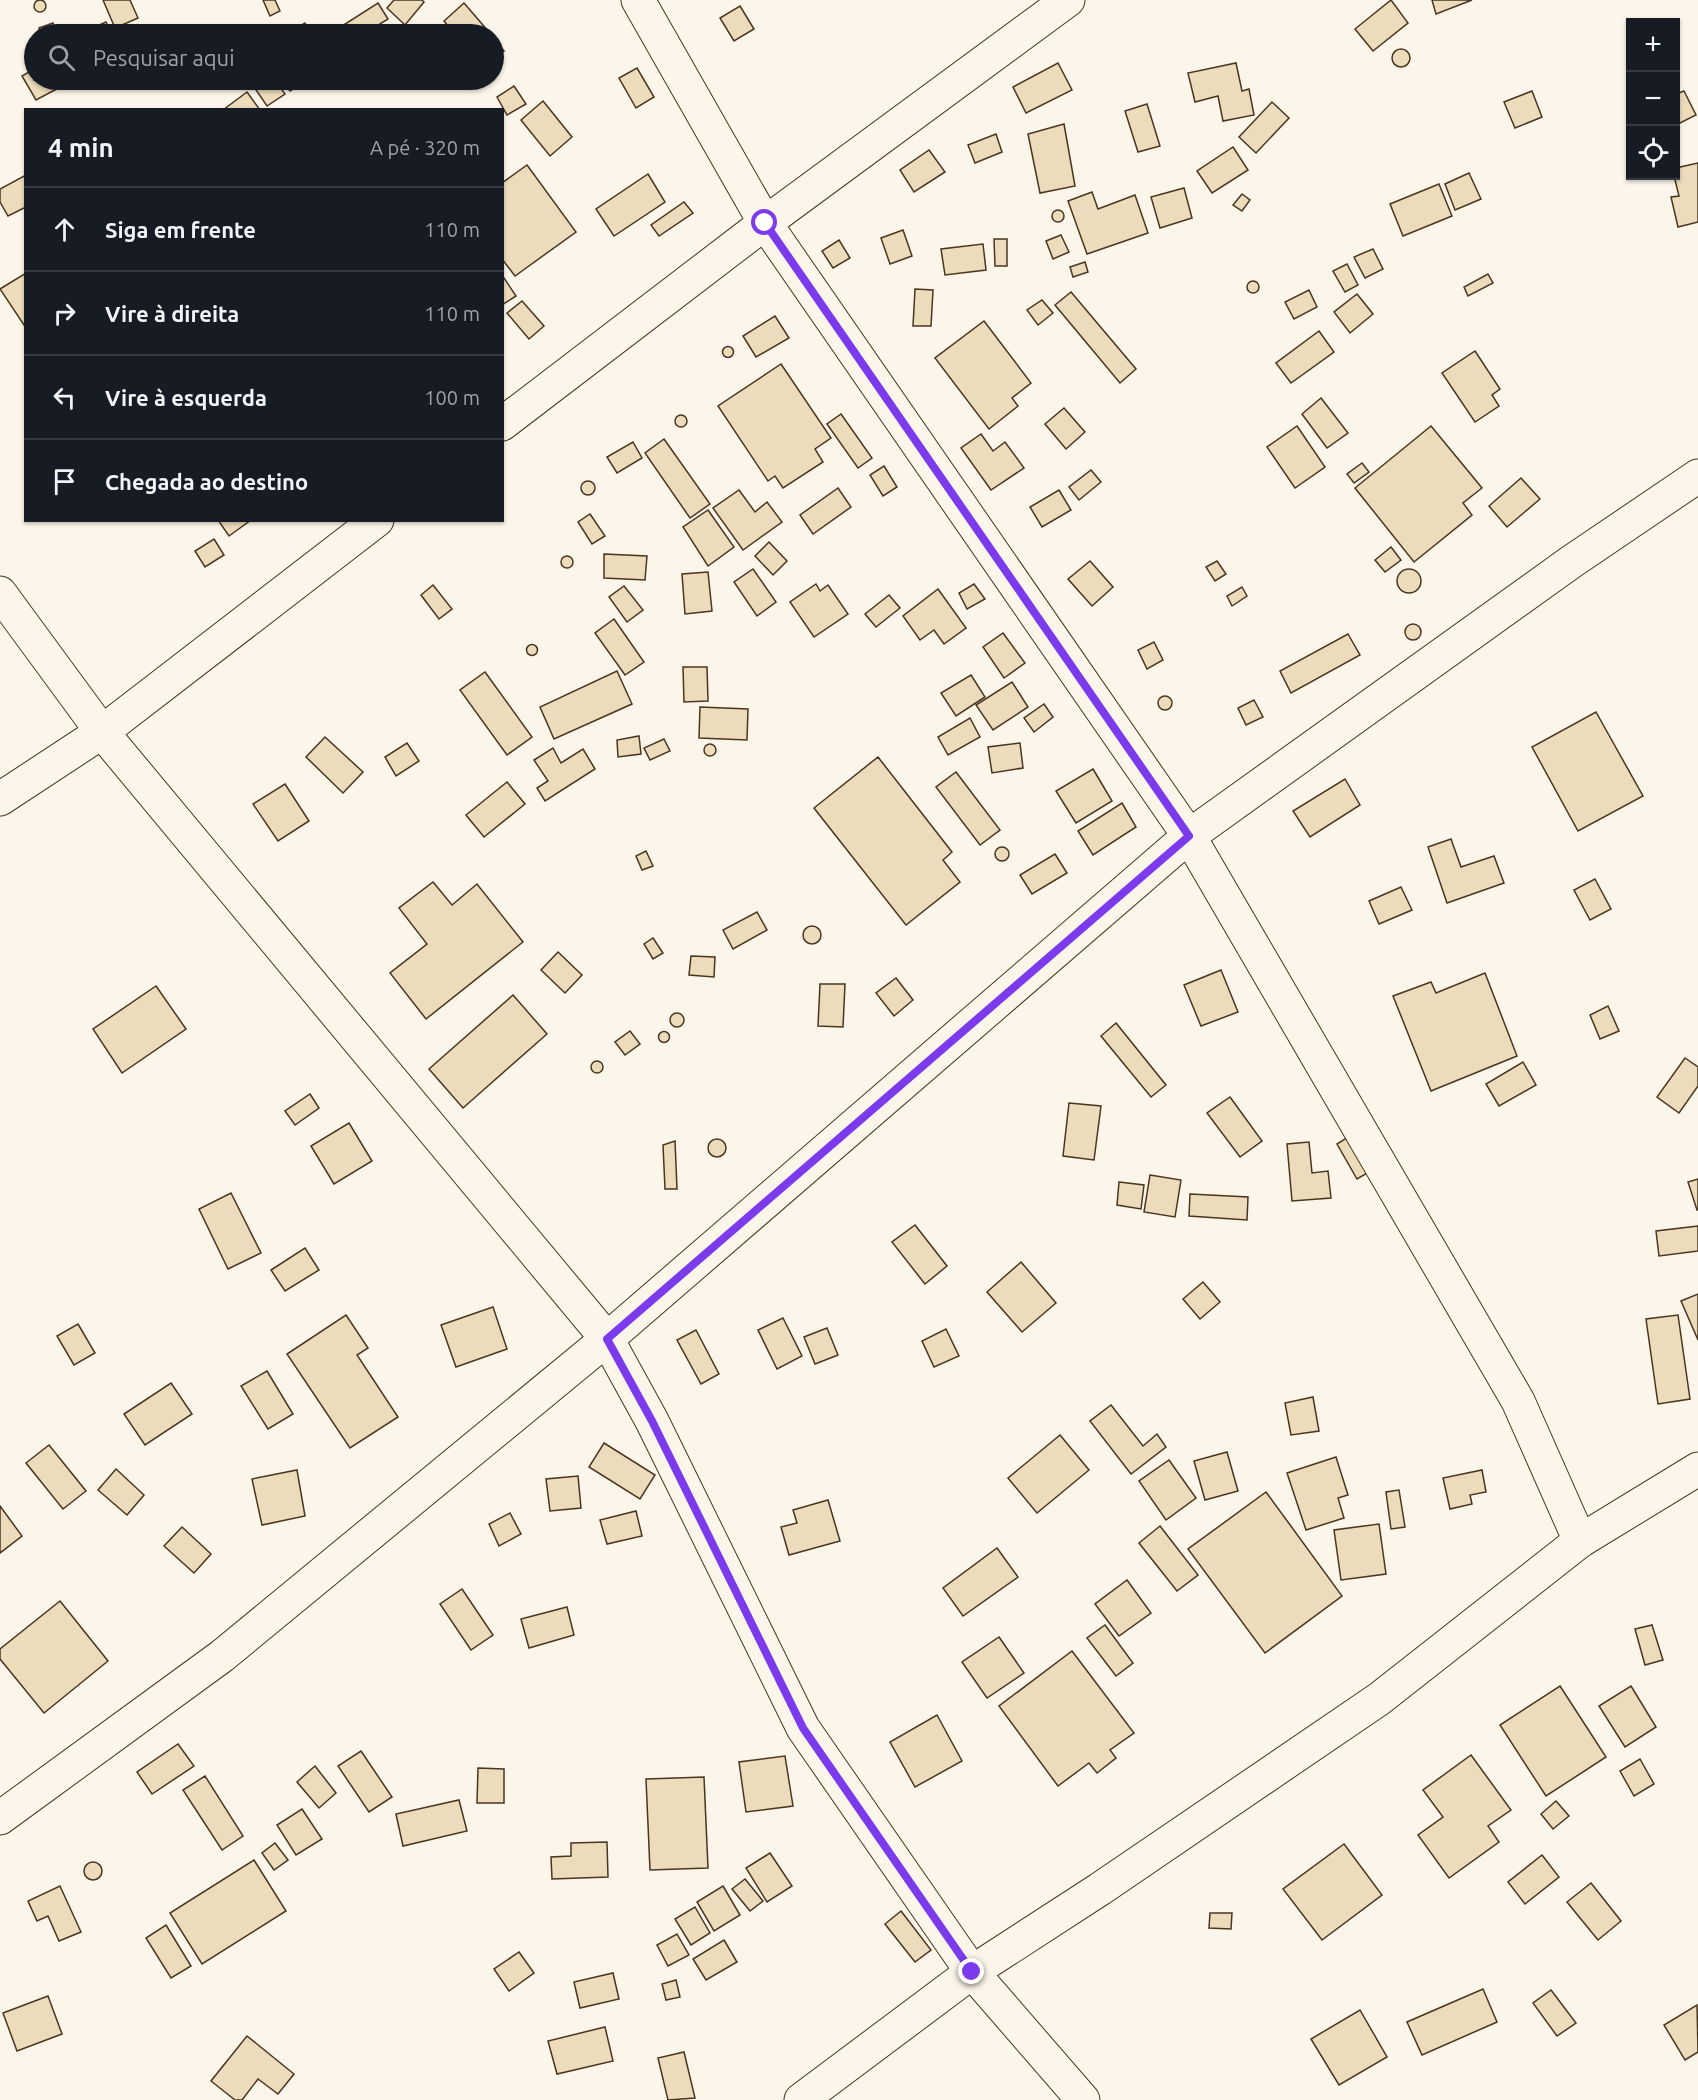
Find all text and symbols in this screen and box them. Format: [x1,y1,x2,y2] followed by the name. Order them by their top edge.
[1626,18,1680,180] map controls
[1626,18,1680,72] button: +
[24,24,504,90] search box
[45,41,78,74] icon: search
[93,45,235,70] text: Pesquisar aqui
[1626,72,1680,126] button: −
[1626,126,1680,180] button: locate
[48,133,114,162] text: 4 min
[370,136,480,159] text: A pé · 320 m
[751,209,777,235] route start
[48,213,81,246] icon: ahead
[105,217,256,242] text: Siga em frente
[424,218,480,241] text: 110 m
[48,297,81,330] icon: right
[105,301,239,326] text: Vire à direita
[424,302,480,325] text: 110 m
[48,381,81,414] icon: left
[105,385,267,410] text: Vire à esquerda
[424,386,480,409] text: 100 m
[48,465,81,498] icon: arrive
[105,469,308,494] text: Chegada ao destino
[958,1958,984,1984] route end

